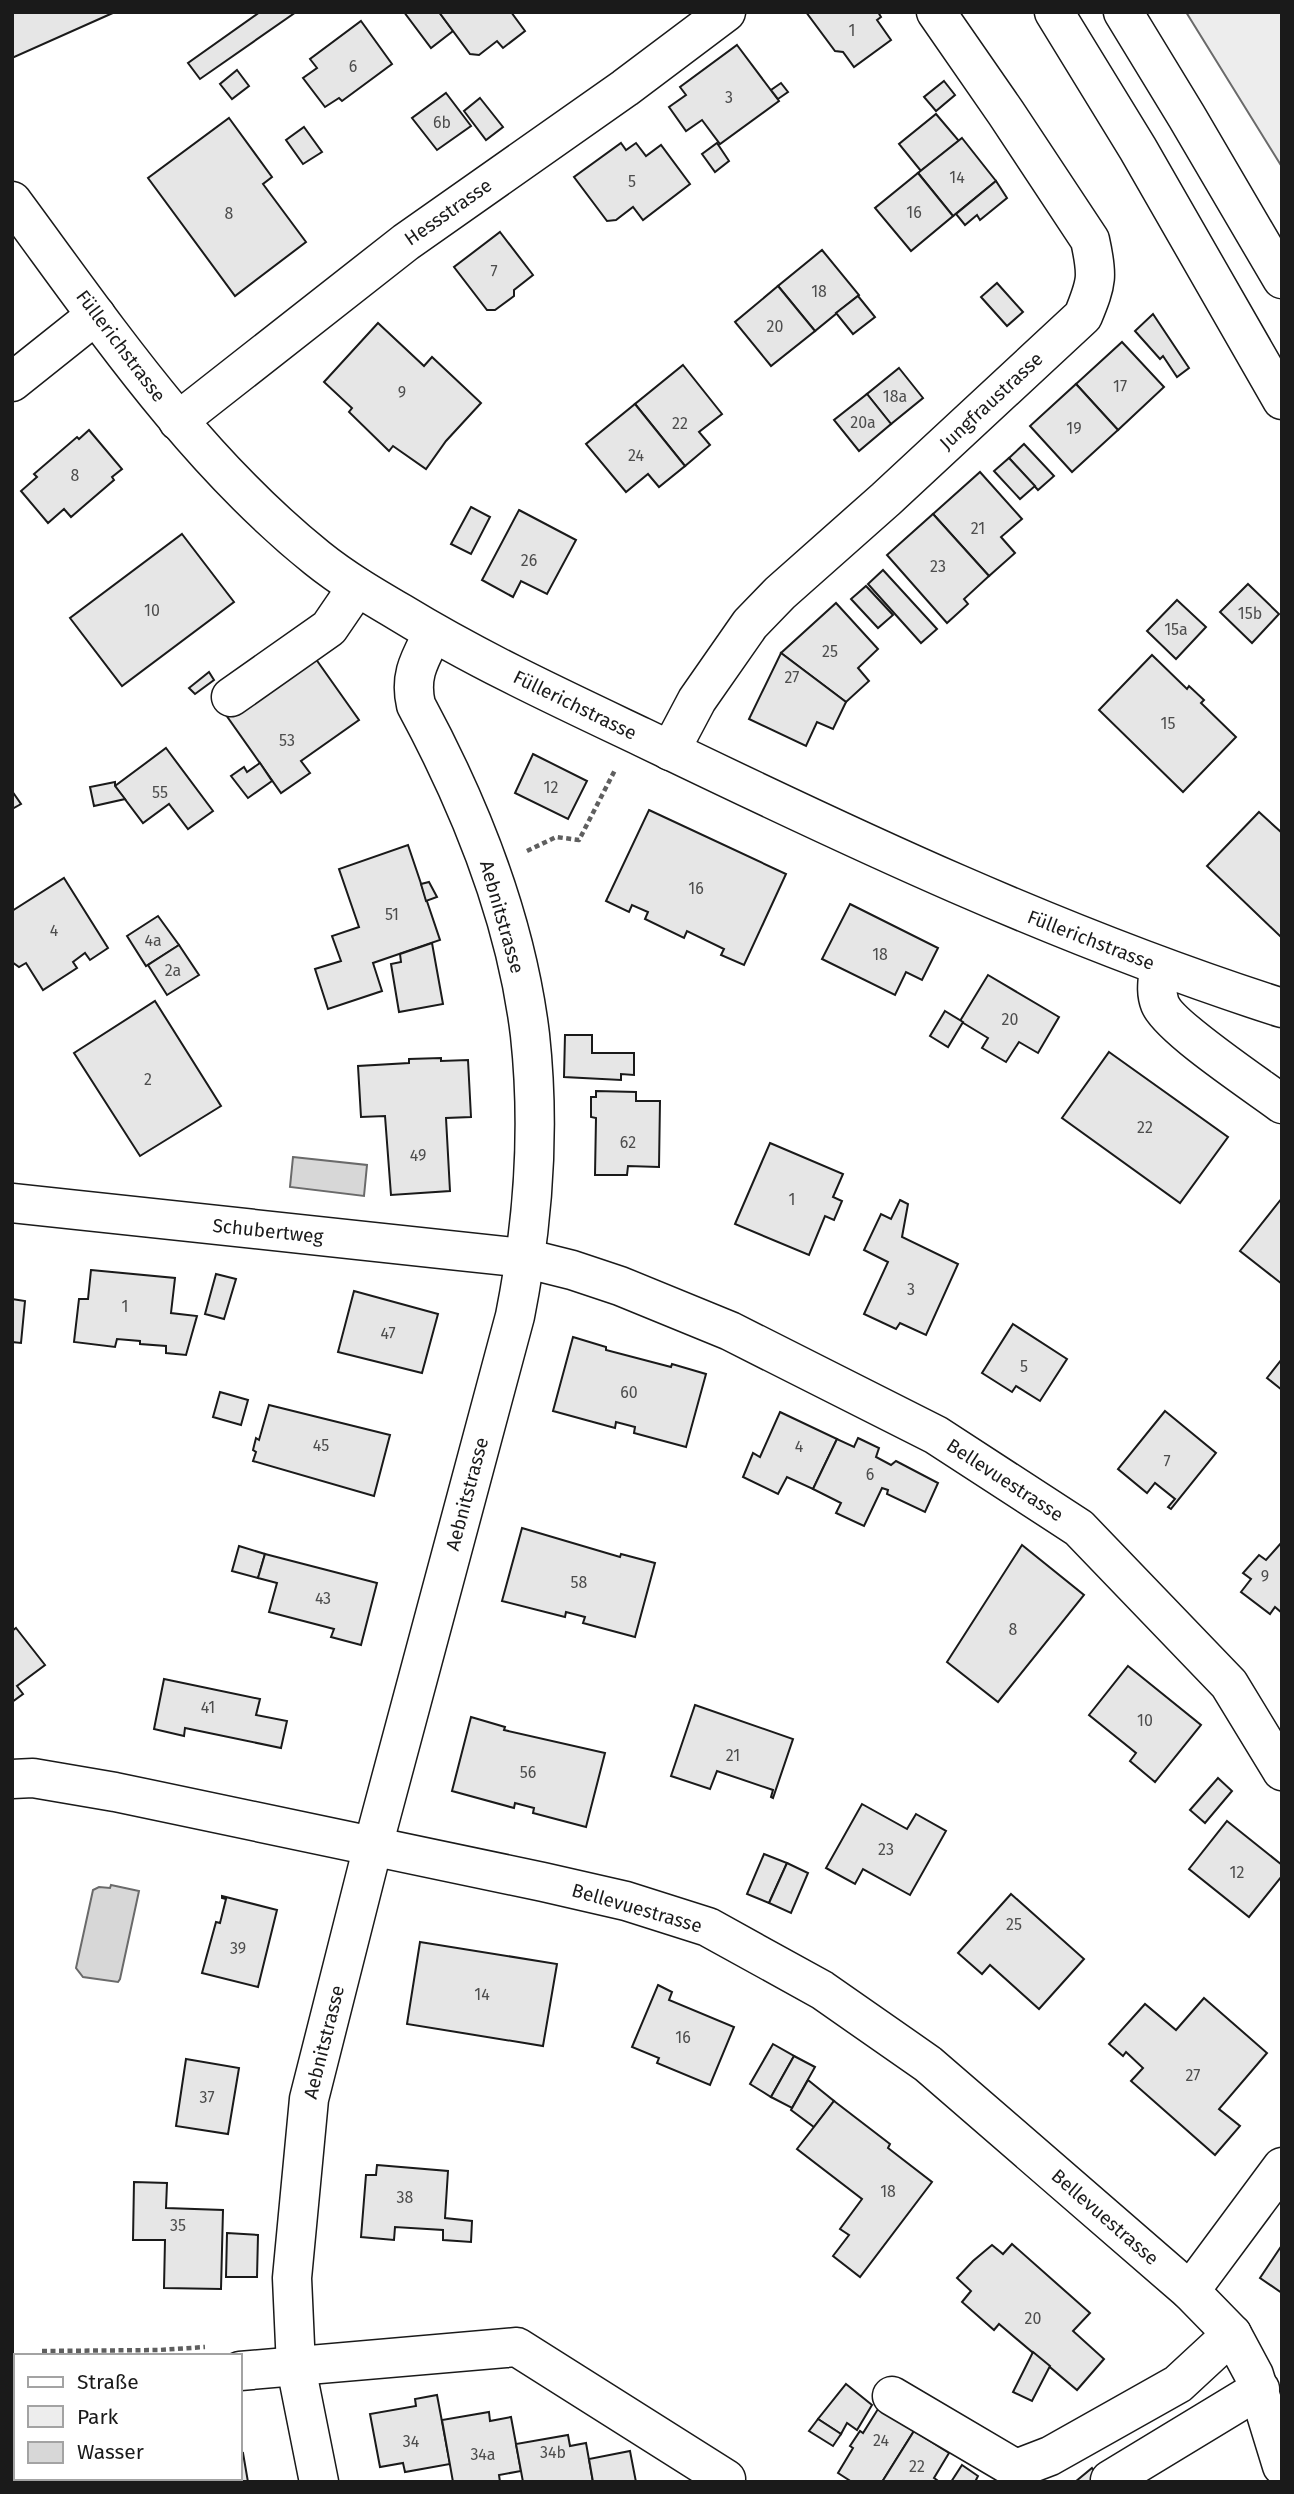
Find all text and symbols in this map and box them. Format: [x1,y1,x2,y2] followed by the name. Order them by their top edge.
[849,21,855,40] house number: 1
[349,57,357,76] house number: 6
[725,88,733,107] house number: 3
[433,113,451,132] house number: 6b
[949,168,965,187] house number: 14
[628,172,636,191] house number: 5
[400,174,496,250] street label: Hessstrasse
[906,203,922,222] house number: 16
[225,204,234,223] house number: 8
[490,262,498,281] house number: 7
[811,282,827,301] house number: 18
[71,285,171,407] street label: Füllerichstrasse
[767,317,783,336] house number: 20
[935,347,1047,455] street label: Jungfraustrasse
[1113,377,1127,396] house number: 17
[398,383,406,402] house number: 9
[883,387,907,406] house number: 18a
[850,413,876,432] house number: 20a
[672,414,688,433] house number: 22
[1066,419,1082,438] house number: 19
[628,446,644,465] house number: 24
[71,466,80,485] house number: 8
[971,519,985,538] house number: 21
[521,551,537,570] house number: 26
[930,557,946,576] house number: 23
[144,601,160,620] house number: 10
[1238,604,1262,623] house number: 15b
[1164,620,1188,639] house number: 15a
[822,642,838,661] house number: 25
[510,665,640,745] street label: Füllerichstrasse
[785,668,799,687] house number: 27
[1161,714,1175,733] house number: 15
[279,731,295,750] house number: 53
[544,778,558,797] house number: 12
[152,783,168,802] house number: 55
[475,858,529,976] street label: Aebnitstrasse
[688,879,704,898] house number: 16
[385,905,399,924] house number: 51
[1024,905,1158,975] street label: Füllerichstrasse
[50,921,59,940] house number: 4
[144,931,162,950] house number: 4a
[872,945,888,964] house number: 18
[165,961,181,980] house number: 2a
[1002,1010,1018,1029] house number: 20
[144,1070,152,1089] house number: 2
[1137,1118,1153,1137] house number: 22
[620,1133,636,1152] house number: 62
[410,1146,426,1165] house number: 49
[789,1190,795,1209] house number: 1
[211,1214,325,1248] street label: Schubertweg
[907,1280,915,1299] house number: 3
[122,1297,128,1316] house number: 1
[380,1324,396,1343] house number: 47
[1020,1357,1028,1376] house number: 5
[620,1383,638,1402] house number: 60
[942,1434,1068,1526] street label: Bellevuestrasse
[441,1435,493,1553] street label: Aebnitstrasse
[313,1436,329,1455] house number: 45
[795,1437,804,1456] house number: 4
[1163,1452,1171,1471] house number: 7
[866,1465,874,1484] house number: 6
[1261,1567,1269,1586] house number: 9
[571,1573,588,1592] house number: 58
[315,1589,331,1608] house number: 43
[1009,1620,1018,1639] house number: 8
[201,1698,215,1717] house number: 41
[1137,1711,1153,1730] house number: 10
[726,1746,740,1765] house number: 21
[520,1763,536,1782] house number: 56
[878,1840,894,1859] house number: 23
[1230,1863,1244,1882] house number: 12
[569,1878,705,1938] street label: Bellevuestrasse
[1006,1915,1022,1934] house number: 25
[230,1939,246,1958] house number: 39
[299,1983,349,2101] street label: Aebnitstrasse
[474,1985,490,2004] house number: 14
[675,2028,691,2047] house number: 16
[1186,2066,1200,2085] house number: 27
[199,2088,215,2107] house number: 37
[1047,2164,1163,2270] street label: Bellevuestrasse
[880,2182,896,2201] house number: 18
[397,2188,414,2207] house number: 38
[170,2216,186,2235] house number: 35
[1025,2309,1041,2328] house number: 20
[14,2354,242,2480] legend
[77,2369,139,2395] text: Straße
[77,2404,119,2430] text: Park
[873,2431,889,2450] house number: 24
[403,2432,420,2451] house number: 34
[77,2439,144,2465] text: Wasser
[540,2443,566,2462] house number: 34b
[470,2445,496,2464] house number: 34a
[909,2457,925,2476] house number: 22

